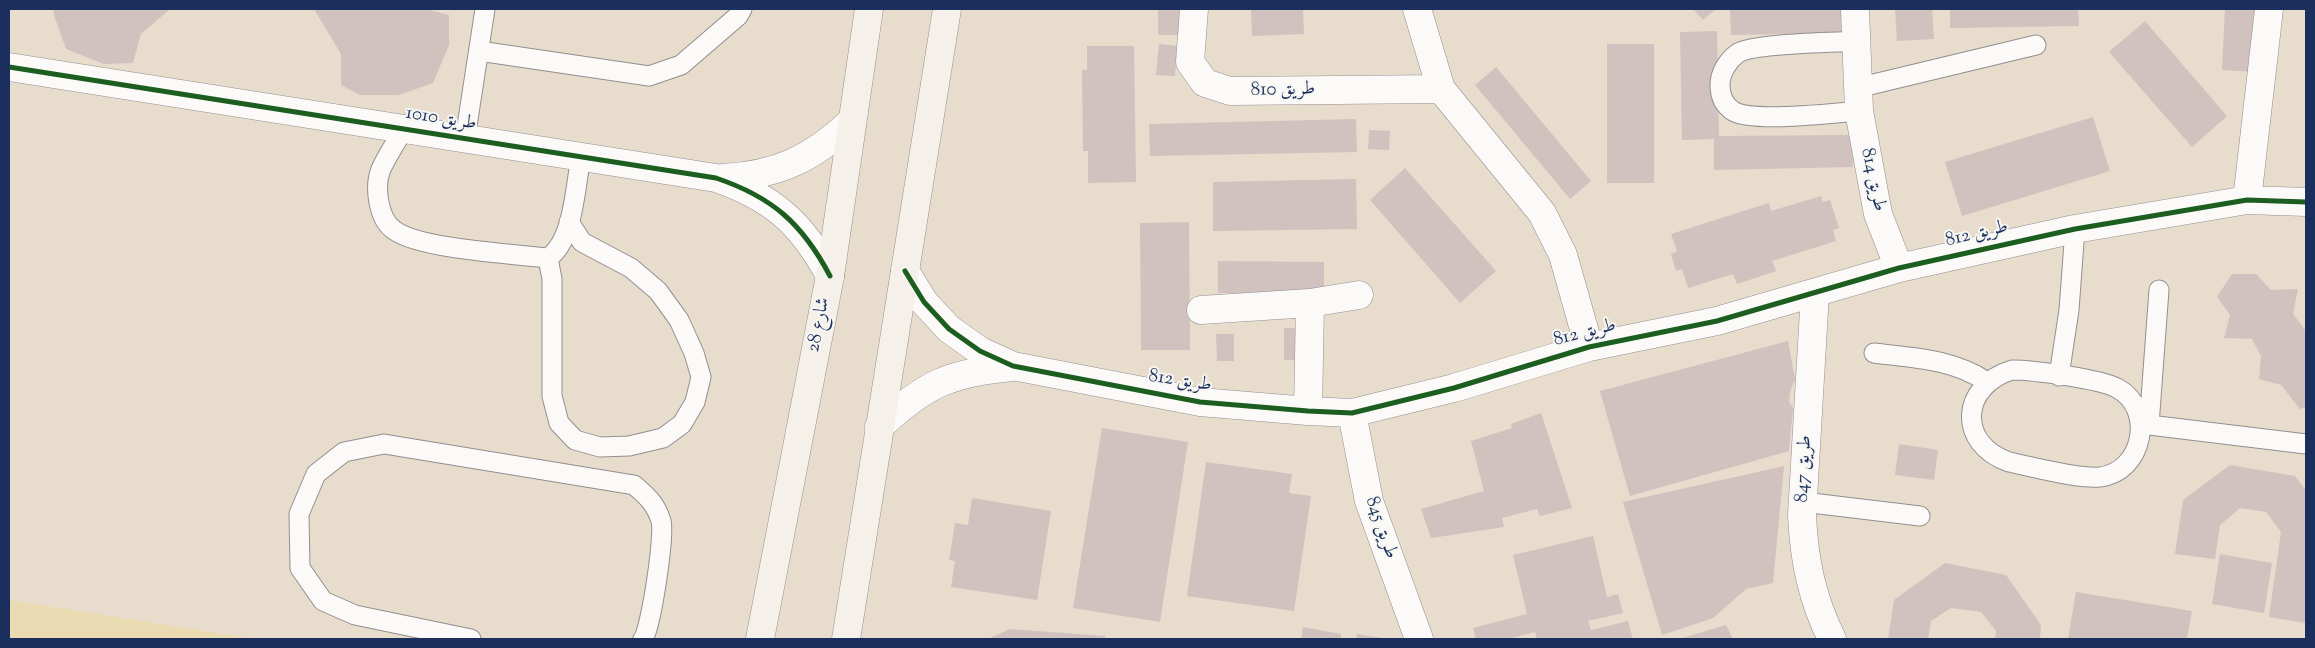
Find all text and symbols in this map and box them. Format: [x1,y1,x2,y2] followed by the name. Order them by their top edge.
[1250,79,1316,103] street label: طريق 810
[404,103,478,137] street label: طريق 1010
[1854,146,1890,214] street label: طريق 814
[1943,217,2011,253] street label: طريق 812
[804,296,836,354] street label: شارع 28
[1551,315,1619,353] street label: طريق 812
[1147,366,1213,398] street label: طريق 812
[1792,435,1818,503] street label: طريق 847
[1359,494,1401,562] street label: طريق 845

